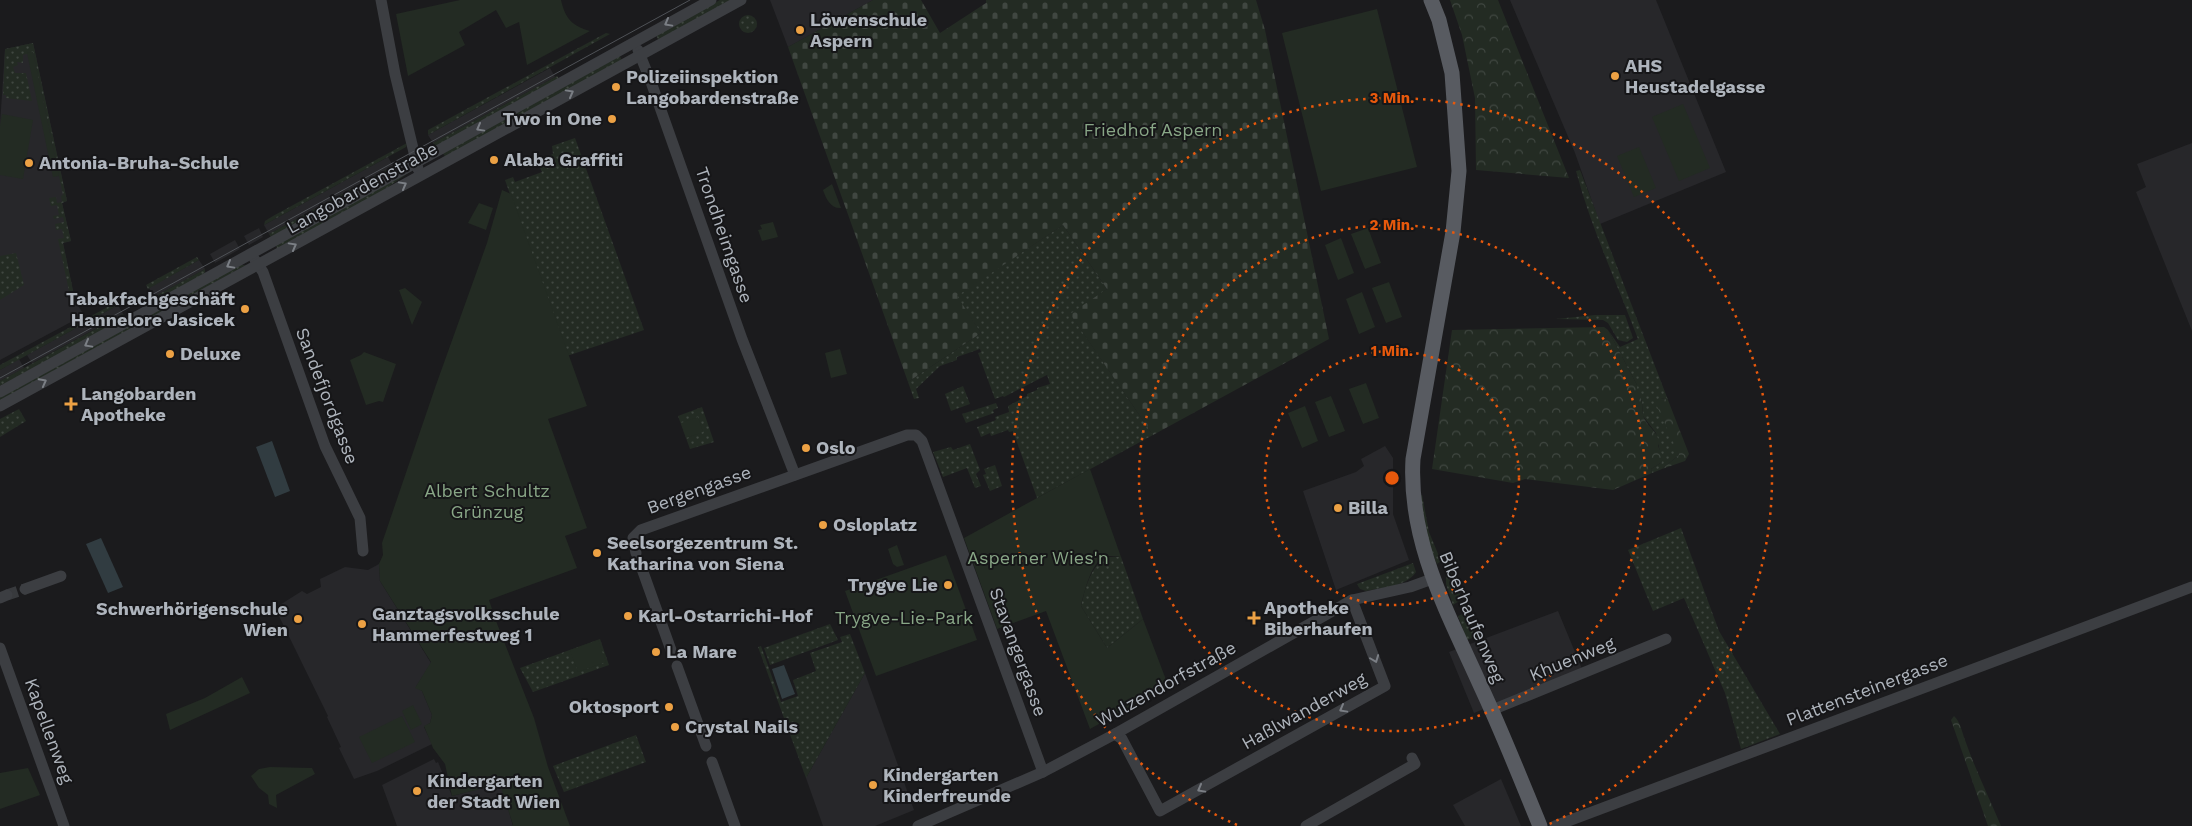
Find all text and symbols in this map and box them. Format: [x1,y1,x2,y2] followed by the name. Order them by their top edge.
[810,9,927,51] place label: Löwenschule Aspern
[664,17,673,27] one-way arrow
[794,24,806,36] marker: Löwenschule Aspern
[1625,55,1765,97] place label: AHS Heustadelgasse
[626,66,799,108] place label: Polizeiinspektion Langobardenstraße
[1609,70,1621,82] marker: AHS Heustadelgasse
[610,81,622,93] marker: Polizeiinspektion Langobardenstraße
[565,89,574,99] one-way arrow
[1370,89,1414,107] text: 3 Min.
[502,108,602,129] place label: Two in One
[606,113,618,125] marker: Two in One
[1083,119,1223,140] park label: Friedhof Aspern
[476,121,485,131] one-way arrow
[282,137,441,238] street label: Langobardenstraße
[504,149,623,170] place label: Alaba Graffiti
[39,152,239,173] place label: Antonia-Bruha-Schule
[488,154,500,166] marker: Alaba Graffiti
[23,157,35,169] marker: Antonia-Bruha-Schule
[691,164,758,306] street label: Trondheimgasse
[398,181,407,191] one-way arrow
[1370,216,1414,234] text: 2 Min.
[288,242,297,252] one-way arrow
[227,259,236,269] one-way arrow
[66,288,236,330] place label: Tabakfachgeschäft Hannelore Jasicek
[239,303,251,315] marker: Tabakfachgeschäft Hannelore Jasicek
[292,325,363,467] street label: Sandefjordgasse
[84,337,93,347] one-way arrow
[1371,342,1413,360] text: 1 Min.
[180,343,241,364] place label: Deluxe
[164,348,176,360] marker: Deluxe
[37,379,46,389] one-way arrow
[81,383,196,425] place label: Langobarden Apotheke
[65,398,77,410] marker: Langobarden Apotheke
[816,437,856,458] place label: Oslo
[800,442,812,454] marker: Oslo
[644,461,754,518] street label: Bergengasse
[1383,469,1401,487] centre of rings
[424,480,550,522] park label: Albert Schultz Grünzug
[1348,497,1388,518] place label: Billa
[1332,502,1344,514] marker: Billa
[833,514,917,535] place label: Osloplatz
[817,519,829,531] marker: Osloplatz
[607,532,798,574] place label: Seelsorgezentrum St. Katharina von Siena
[591,547,603,559] marker: Seelsorgezentrum St. Katharina von Siena
[967,547,1109,568] park label: Asperner Wies'n
[1435,548,1510,686] street label: Biberhaufenweg
[848,574,938,595] place label: Trygve Lie
[942,579,954,591] marker: Trygve Lie
[985,585,1051,719] street label: Stavangergasse
[1264,597,1373,639] place label: Apotheke Biberhaufen
[96,598,288,640] place label: Schwerhörigenschule Wien
[372,603,560,645] place label: Ganztagsvolksschule Hammerfestweg 1
[638,605,813,626] place label: Karl-Ostarrichi-Hof
[835,607,973,628] park label: Trygve-Lie-Park
[622,610,634,622] marker: Karl-Ostarrichi-Hof
[1248,612,1260,624] marker: Apotheke Biberhaufen
[292,613,304,625] marker: Schwerhörigenschule Wien
[356,618,368,630] marker: Ganztagsvolksschule Hammerfestweg 1
[1526,632,1618,685] street label: Khuenweg
[1092,636,1239,731] street label: Wulzendorfstraße
[666,641,737,662] place label: La Mare
[650,646,662,658] marker: La Mare
[1783,649,1951,730] street label: Plattensteinergasse
[1369,654,1379,663] one-way arrow
[1238,667,1370,754] street label: Haßlwanderweg
[21,675,78,787] street label: Kapellenweg
[569,696,659,717] place label: Oktosport
[663,701,675,713] marker: Oktosport
[1339,703,1348,713] one-way arrow
[685,716,799,737] place label: Crystal Nails
[669,721,681,733] marker: Crystal Nails
[883,764,1011,806] place label: Kindergarten Kinderfreunde
[427,770,560,812] place label: Kindergarten der Stadt Wien
[867,779,879,791] marker: Kindergarten Kinderfreunde
[1197,782,1206,792] one-way arrow
[411,785,423,797] marker: Kindergarten der Stadt Wien

